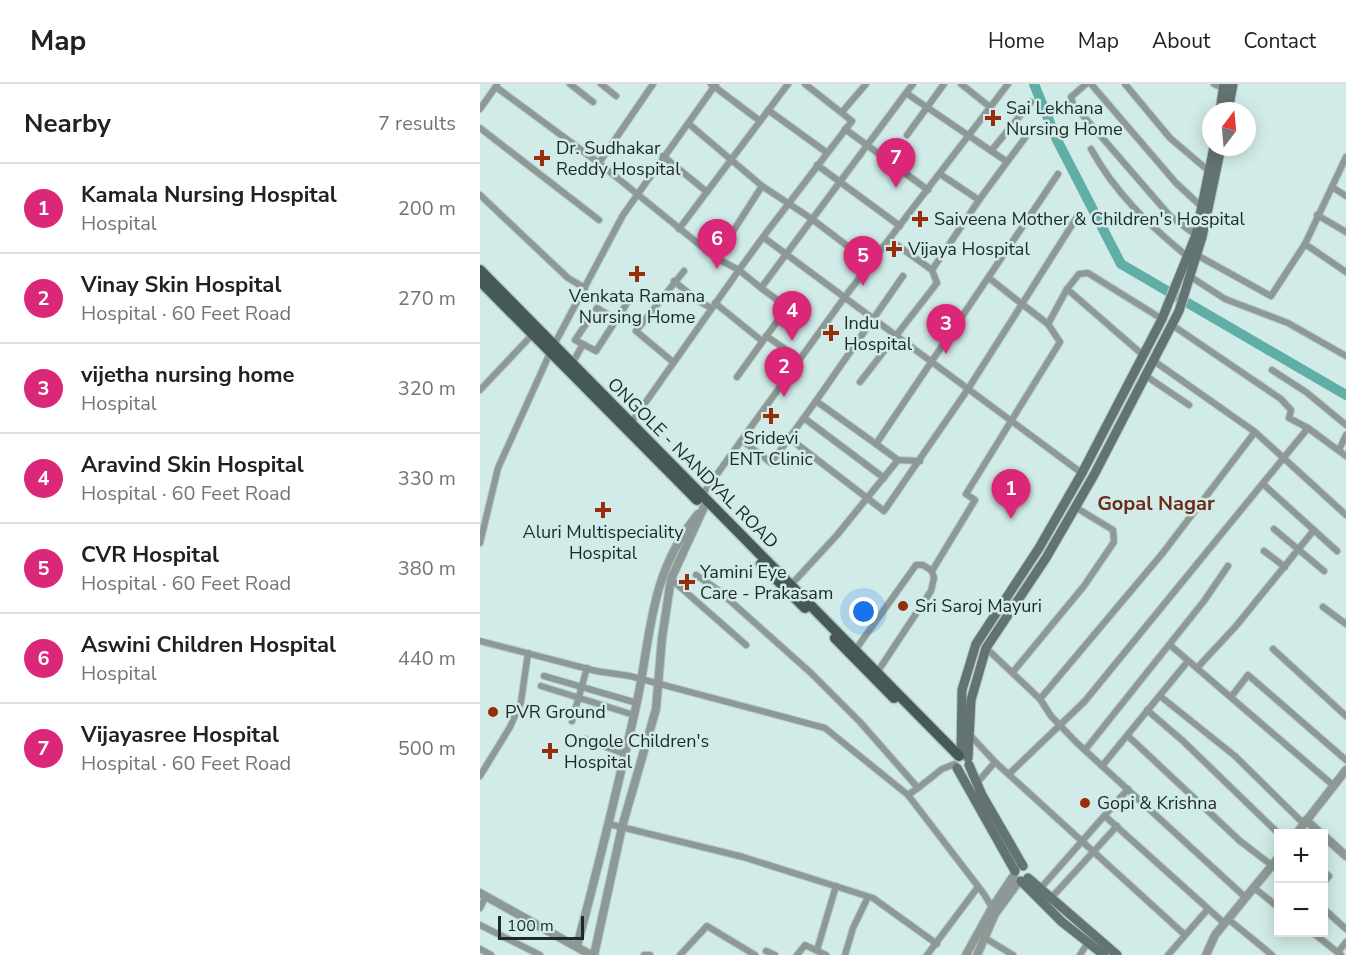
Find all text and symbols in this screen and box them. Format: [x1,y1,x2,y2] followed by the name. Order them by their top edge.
[30,22,86,60] text: Map
[988,27,1045,55] text: Home
[1078,27,1119,55] text: Map
[1152,27,1210,55] text: About
[1243,27,1316,55] text: Contact
[1006,96,1123,141] place label: Sai Lekhana Nursing Home
[1202,102,1256,156] north arrow
[24,106,111,141] text: Nearby
[984,109,1002,127] marker: Sai Lekhana Nursing Home
[378,110,456,137] text: 7 results
[556,136,681,181] place label: Dr. Sudhakar Reddy Hospital
[876,138,916,188] pin: 7
[533,149,551,167] marker: Dr. Sudhakar Reddy Hospital
[81,180,337,210] text: Kamala Nursing Hospital
[38,195,50,222] text: 1
[398,195,456,222] text: 200 m
[934,207,1246,231] place label: Saiveena Mother & Children's Hospital
[81,210,157,237] text: Hospital
[911,210,929,228] marker: Saiveena Mother & Children's Hospital
[698,220,736,269] pin: 6
[844,236,883,286] pin: 5
[907,237,1030,261] place label: Vijaya Hospital
[885,240,903,258] marker: Vijaya Hospital
[628,265,646,283] marker: Venkata Ramana Nursing Home
[81,270,281,300] text: Vinay Skin Hospital
[568,284,705,329] place label: Venkata Ramana Nursing Home
[38,285,50,312] text: 2
[398,285,456,312] text: 270 m
[772,292,812,341] pin: 4
[81,300,291,327] text: Hospital · 60 Feet Road
[926,304,966,354] pin: 3
[844,311,913,356] place label: Indu Hospital
[822,324,840,342] marker: Indu Hospital
[764,348,804,397] pin: 2
[81,360,294,390] text: vijetha nursing home
[602,372,784,554] street label: ONGOLE - NANDYAL ROAD
[38,375,50,402] text: 3
[398,375,456,402] text: 320 m
[81,390,157,417] text: Hospital
[762,407,780,425] marker: Sridevi ENT Clinic
[729,426,813,471] place label: Sridevi ENT Clinic
[81,450,304,480] text: Aravind Skin Hospital
[38,465,50,492] text: 4
[398,465,456,492] text: 330 m
[992,470,1030,519] pin: 1
[81,480,291,507] text: Hospital · 60 Feet Road
[1097,490,1215,517] district label: Gopal Nagar
[594,501,612,519] marker: Aluri Multispeciality Hospital
[523,520,684,565] place label: Aluri Multispeciality Hospital
[81,540,219,570] text: CVR Hospital
[38,555,50,582] text: 5
[398,555,456,582] text: 380 m
[699,560,833,605] place label: Yamini Eye Care - Prakasam
[81,570,291,597] text: Hospital · 60 Feet Road
[678,573,696,591] marker: Yamini Eye Care - Prakasam
[915,594,1042,618] place label: Sri Saroj Mayuri
[849,597,878,626] your location
[896,599,910,613] marker: Sri Saroj Mayuri
[81,630,336,660] text: Aswini Children Hospital
[38,645,50,672] text: 6
[398,645,456,672] text: 440 m
[81,660,157,687] text: Hospital
[505,700,606,724] place label: PVR Ground
[486,705,500,719] marker: PVR Ground
[81,720,279,750] text: Vijayasree Hospital
[564,729,709,774] place label: Ongole Children's Hospital
[38,735,50,762] text: 7
[398,735,456,762] text: 500 m
[541,742,559,760] marker: Ongole Children's Hospital
[81,750,291,777] text: Hospital · 60 Feet Road
[1097,791,1217,815] place label: Gopi & Krishna
[1078,796,1092,810] marker: Gopi & Krishna
[1274,829,1328,937] map controls
[1274,829,1328,883] button: +
[1274,883,1328,937] button: −
[498,913,584,940] scale bar
[507,915,554,937] text: 100 m

